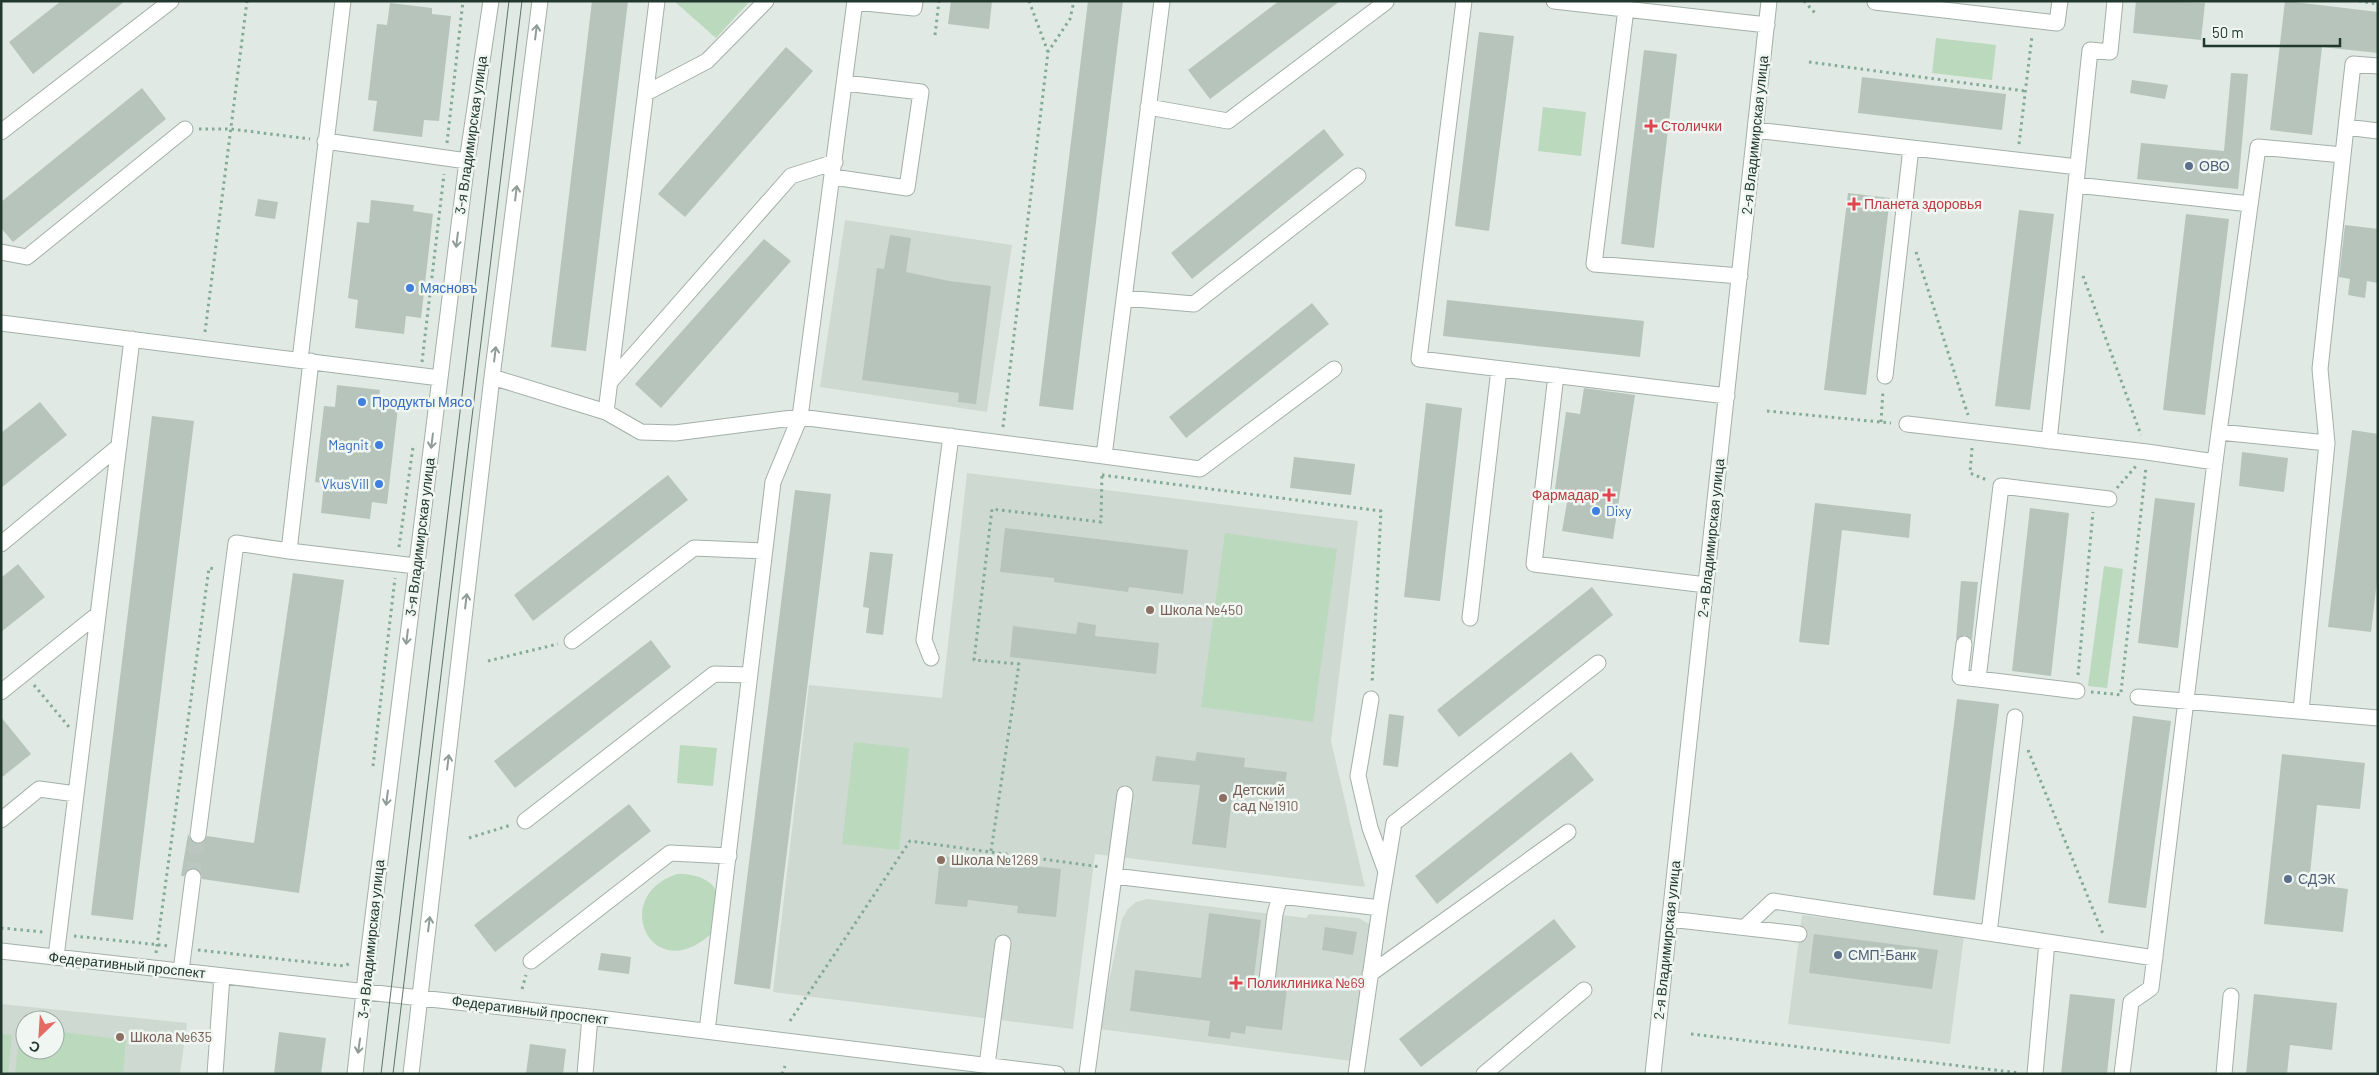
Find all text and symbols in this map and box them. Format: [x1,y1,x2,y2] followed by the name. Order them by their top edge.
[2204,15,2340,47] scale bar
[2212,23,2244,41] text: 50 m
[531,24,541,40] one-way arrow
[451,54,490,215] street label: 3-я Владимирская улица
[1738,54,1771,215] street label: 2-я Владимирская улица
[1661,117,1722,134] place label: Столички
[1645,120,1657,132] marker: Столички
[2199,157,2230,174] place label: ОВО
[2183,160,2195,172] marker: ОВО
[511,185,521,201] one-way arrow
[1864,195,1982,212] place label: Планета здоровья
[1848,198,1860,210] marker: Планета здоровья
[452,232,462,248] one-way arrow
[420,279,478,296] place label: Мясновъ
[404,282,416,294] marker: Мясновъ
[490,347,500,363] one-way arrow
[372,393,472,410] place label: Продукты Мясо
[356,396,368,408] marker: Продукты Мясо
[427,433,437,449] one-way arrow
[328,436,369,453] place label: Magnit
[373,439,385,451] marker: Magnit
[401,456,438,617] street label: 3-я Владимирская улица
[1694,457,1727,618] street label: 2-я Владимирская улица
[321,475,369,492] place label: VkusVill
[373,478,385,490] marker: VkusVill
[1532,486,1599,503] place label: Фармадар
[1603,489,1615,501] marker: Фармадар
[1606,502,1632,519] place label: Dixy
[1590,505,1602,517] marker: Dixy
[461,593,471,609] one-way arrow
[1160,601,1243,618] place label: Школа №450
[1144,604,1156,616] marker: Школа №450
[402,628,412,644] one-way arrow
[443,755,453,771] one-way arrow
[1233,781,1299,814] place label: Детский сад №1910
[382,790,392,806] one-way arrow
[1217,792,1229,804] marker: Детский сад №1910
[951,851,1038,868] place label: Школа №1269
[935,854,947,866] marker: Школа №1269
[354,858,387,1019] street label: 3-я Владимирская улица
[1650,859,1683,1020] street label: 2-я Владимирская улица
[2298,870,2336,887] place label: СДЭК
[2282,873,2294,885] marker: СДЭК
[424,916,434,932] one-way arrow
[1848,946,1917,963] place label: СМП-Банк
[48,948,207,981] street label: Федеративный проспект
[1832,949,1844,961] marker: СМП-Банк
[1247,974,1365,991] place label: Поликлиника №69
[1229,976,1243,990] marker: Поликлиника №69
[451,991,610,1028] street label: Федеративный проспект
[15,1010,65,1060] north arrow
[130,1028,212,1045] place label: Школа №635
[114,1031,126,1043] marker: Школа №635
[26,1037,42,1057] text: С
[354,1038,364,1054] one-way arrow

